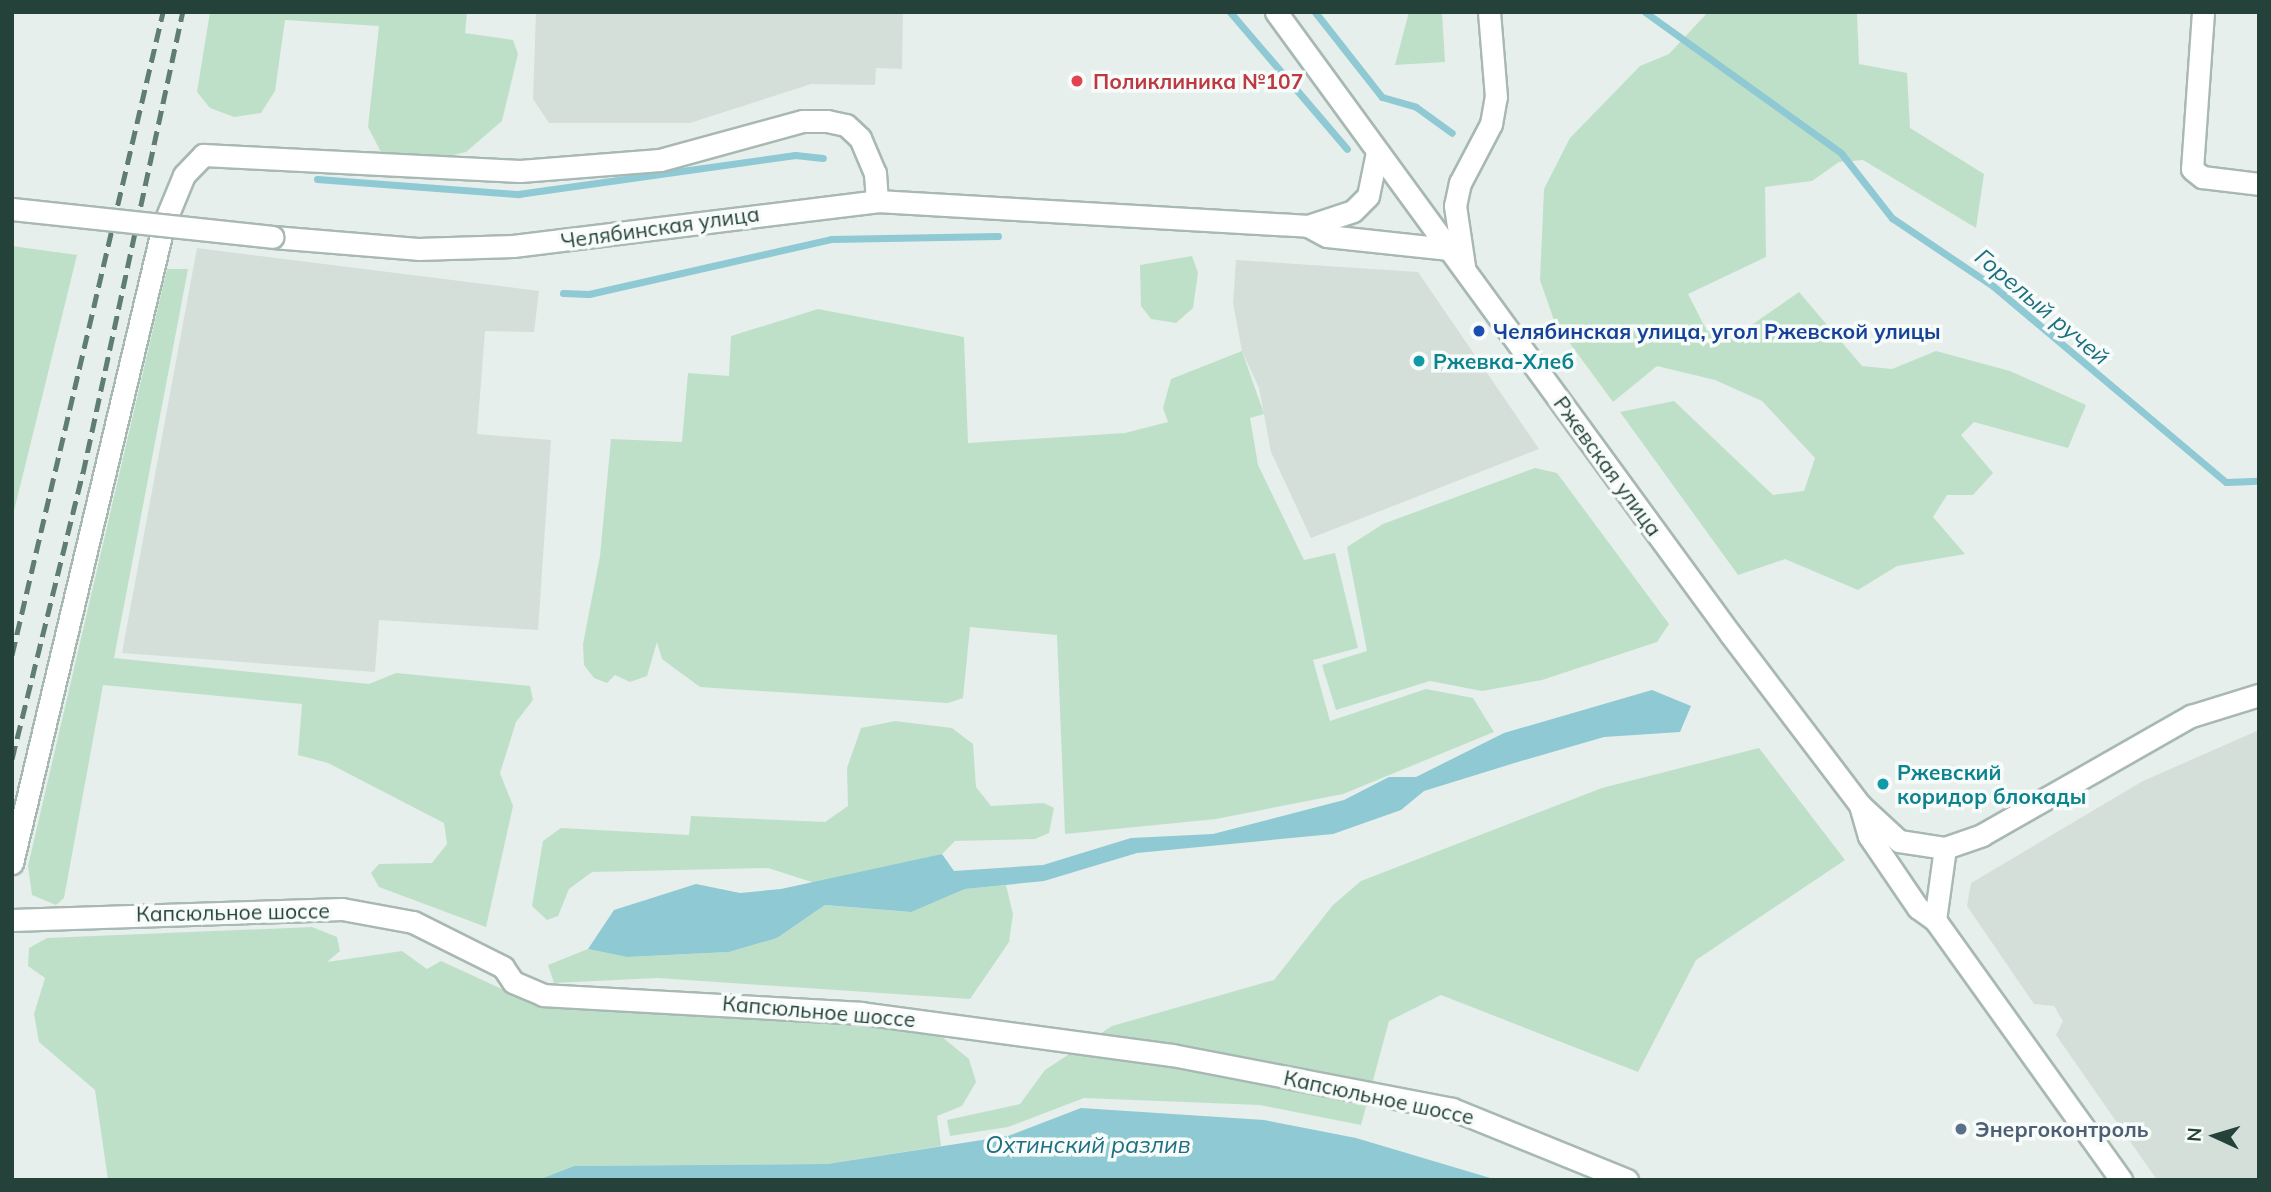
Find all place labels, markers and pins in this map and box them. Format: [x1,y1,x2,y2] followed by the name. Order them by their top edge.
[1093,68,1303,94] place label: Поликлиника №107
[1067,71,1087,91] marker: Поликлиника №107
[1493,318,1941,344] place label: Челябинская улица, угол Ржевской улицы
[1471,323,1487,339] marker: Челябинская улица, угол Ржевской улицы
[1433,348,1574,374] place label: Ржевка-Хлеб
[1411,353,1427,369] marker: Ржевка-Хлеб
[1897,759,2086,809] place label: Ржевский коридор блокады
[1875,776,1891,792] marker: Ржевский коридор блокады
[1975,1116,2149,1142] place label: Энергоконтроль
[1953,1121,1969,1137] marker: Энергоконтроль

